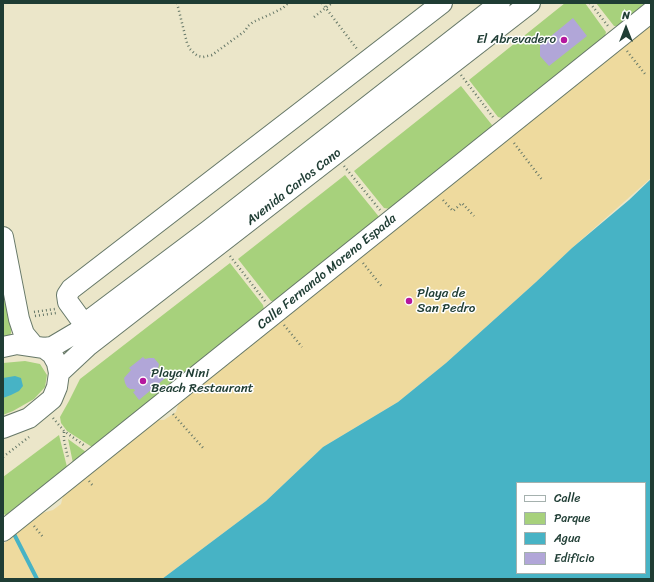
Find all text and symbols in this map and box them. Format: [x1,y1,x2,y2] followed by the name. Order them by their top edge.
[622,6,630,25] text: N
[606,8,646,48] north arrow
[476,32,556,48] place label: El Abrevadero
[559,35,569,45] marker: El Abrevadero
[244,145,344,229] street label: Avenida Carlos Cano
[254,211,400,333] street label: Calle Fernando Moreno Espada
[417,286,475,317] place label: Playa de San Pedro
[404,296,414,306] marker: Playa de San Pedro
[151,366,253,397] place label: Playa Nini Beach Restaurant
[138,376,148,386] marker: Playa Nini Beach Restaurant
[516,482,646,574] legend
[554,487,581,509] text: Calle
[554,507,590,529] text: Parque
[554,527,580,549] text: Agua
[554,547,594,569] text: Edificio

